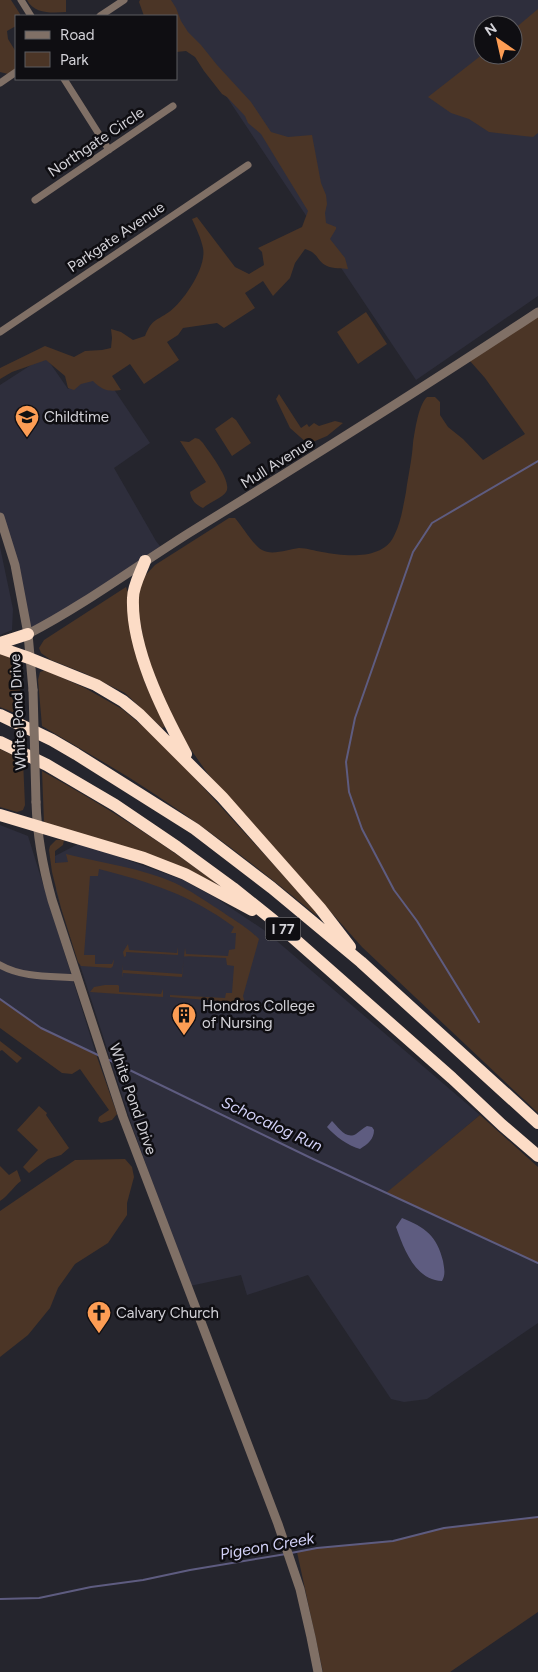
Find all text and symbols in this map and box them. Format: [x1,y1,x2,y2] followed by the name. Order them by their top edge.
[15,15,178,80] legend
[473,15,523,65] north arrow
[482,20,500,40] text: N
[60,26,95,44] text: Road
[60,51,89,69] text: Park
[44,103,148,181] street label: Northgate Circle
[64,198,168,276] street label: Parkgate Avenue
[14,404,40,438] school or university icon: Childtime
[44,408,109,426] place label: Childtime
[237,434,317,492] street label: Mull Avenue
[6,653,30,771] street label: White Pond Drive
[266,918,300,941] road number: I 77
[202,997,315,1032] place label: Hondros College of Nursing
[171,1002,197,1036] building icon: Hondros College of Nursing
[106,1041,160,1157] street label: White Pond Drive
[219,1092,325,1156] water label: Schocalog Run
[86,1300,112,1334] church icon: Calvary Church
[116,1304,219,1322] place label: Calvary Church
[218,1528,317,1564] water label: Pigeon Creek

